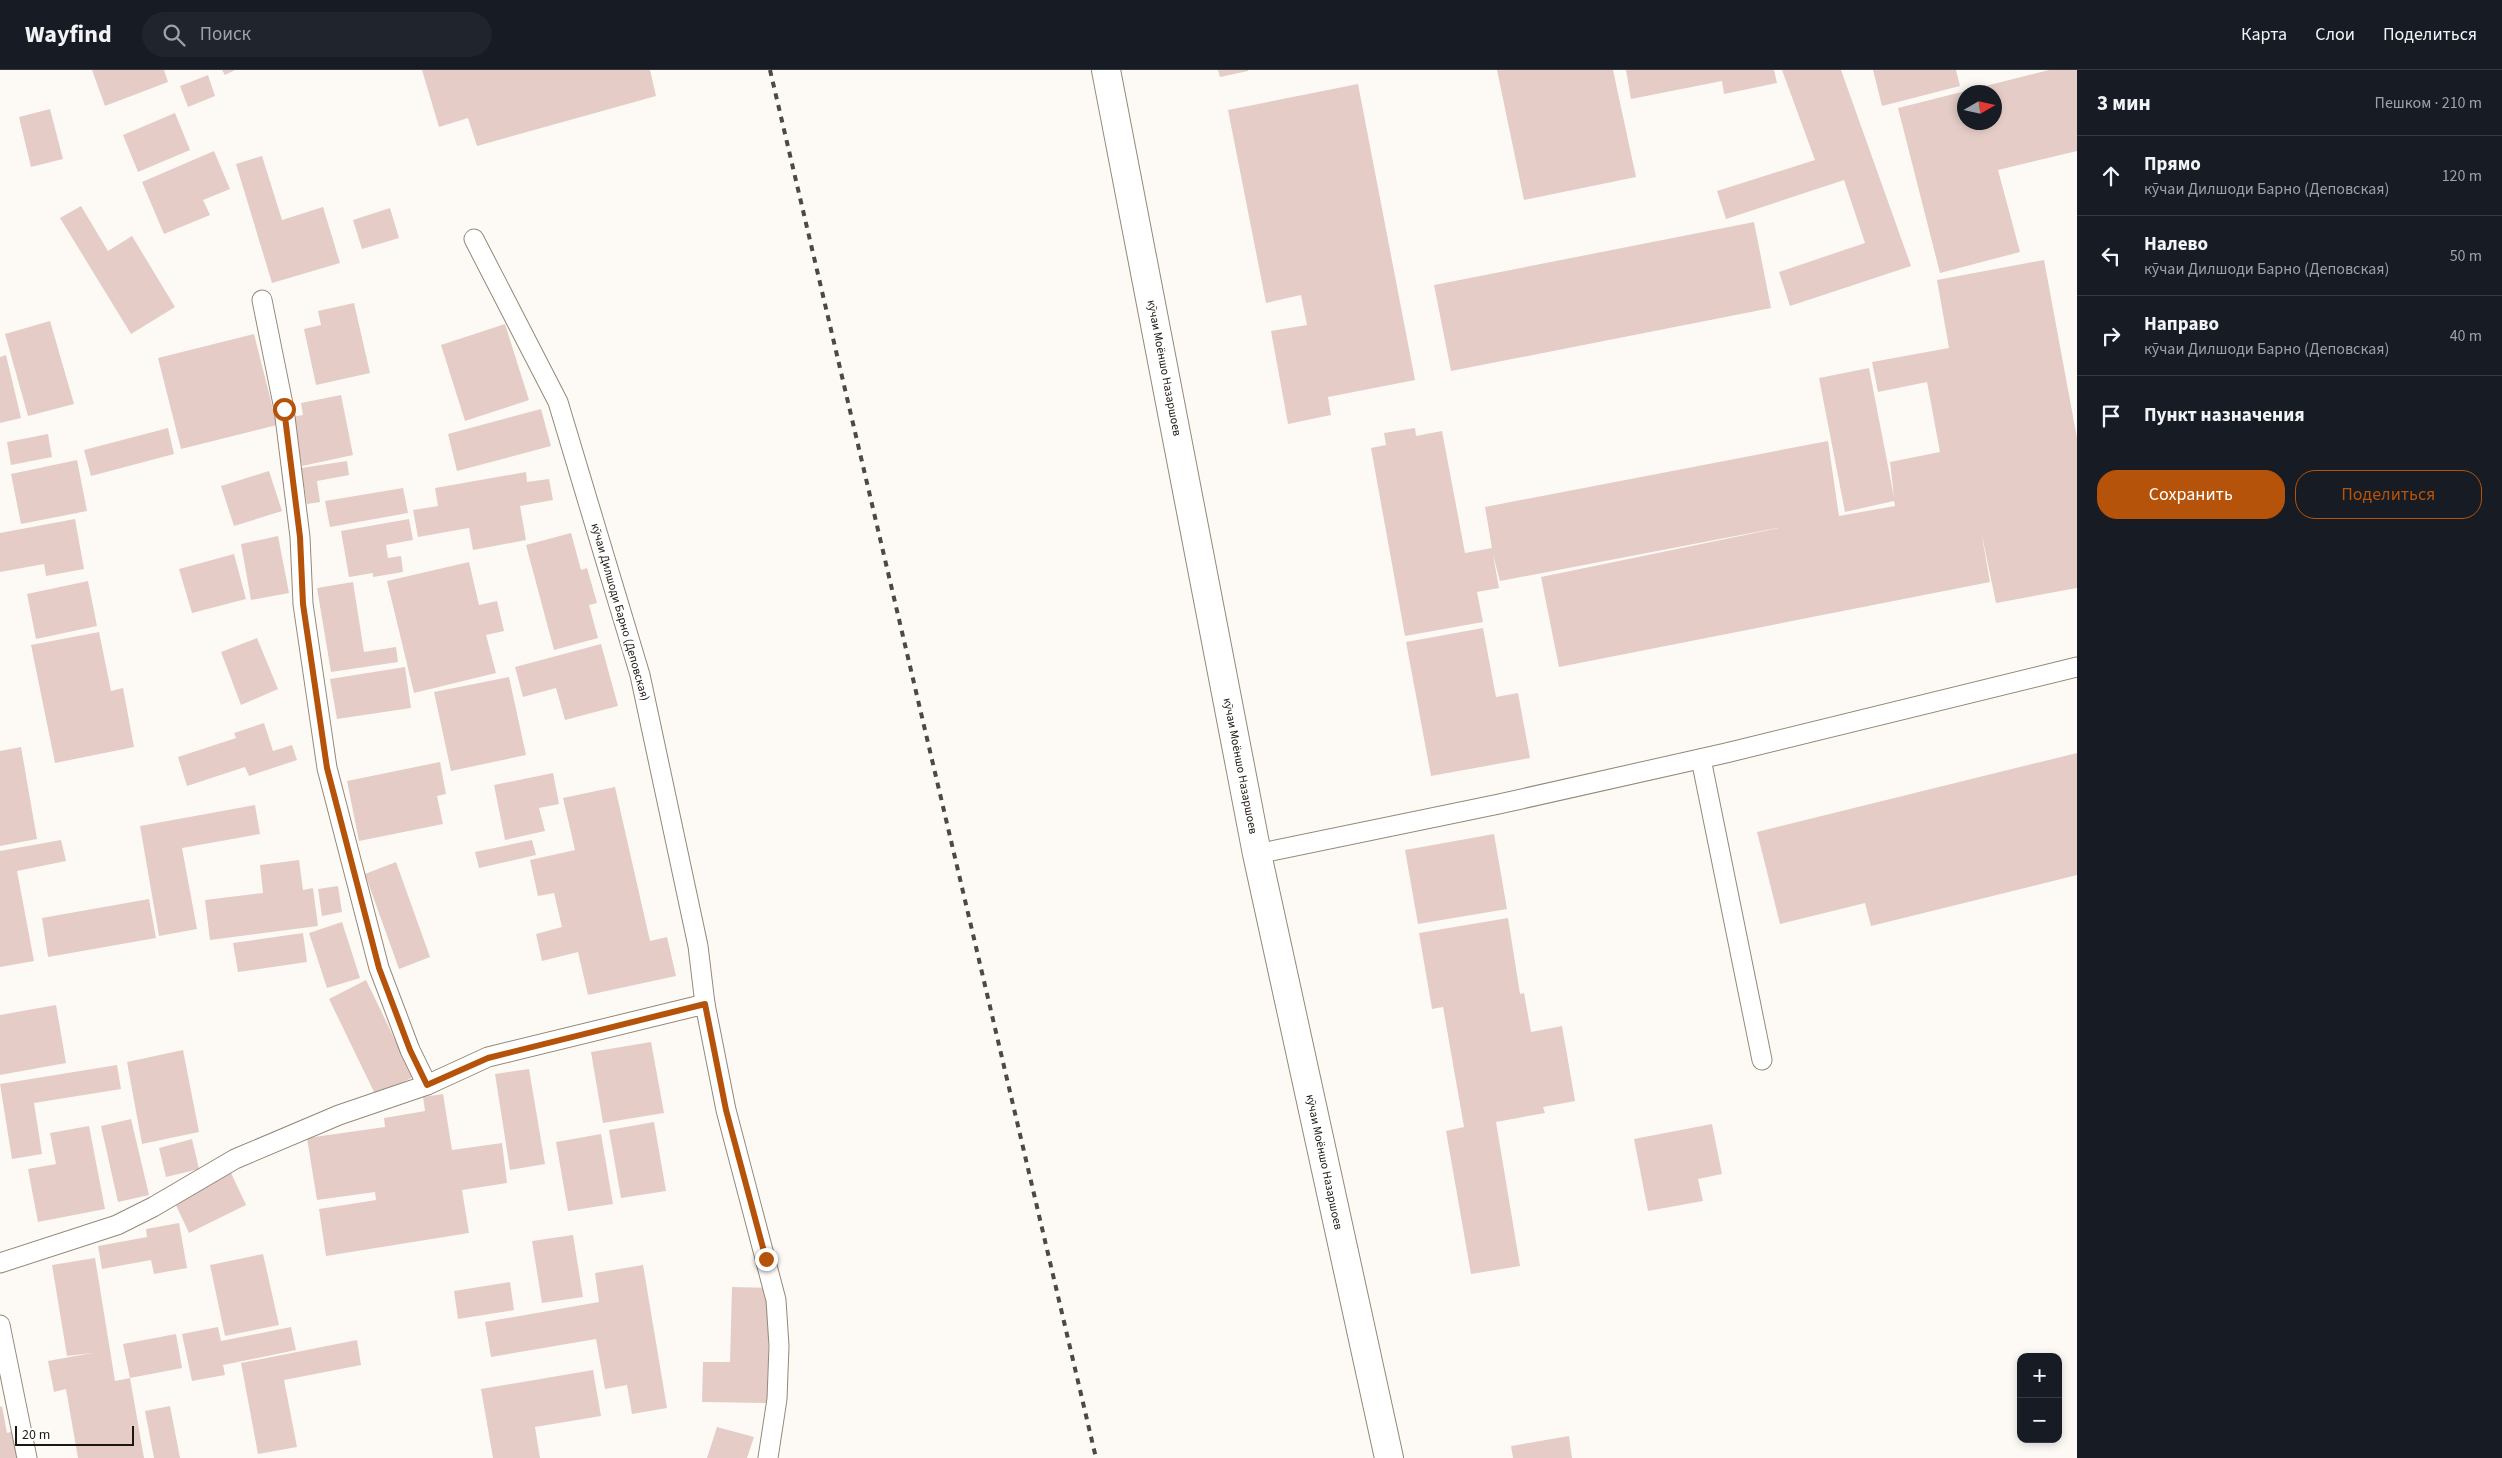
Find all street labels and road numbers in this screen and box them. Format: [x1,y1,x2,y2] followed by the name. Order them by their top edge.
[1142,299,1186,437] street label: кӯчаи Моёншо Назаршоев
[586,521,654,703] street label: кӯчаи Дилшоди Барно (Деповская)
[1218,697,1262,835] street label: кӯчаи Моёншо Назаршоев
[1301,1093,1347,1231] street label: кӯчаи Моёншо Назаршоев

